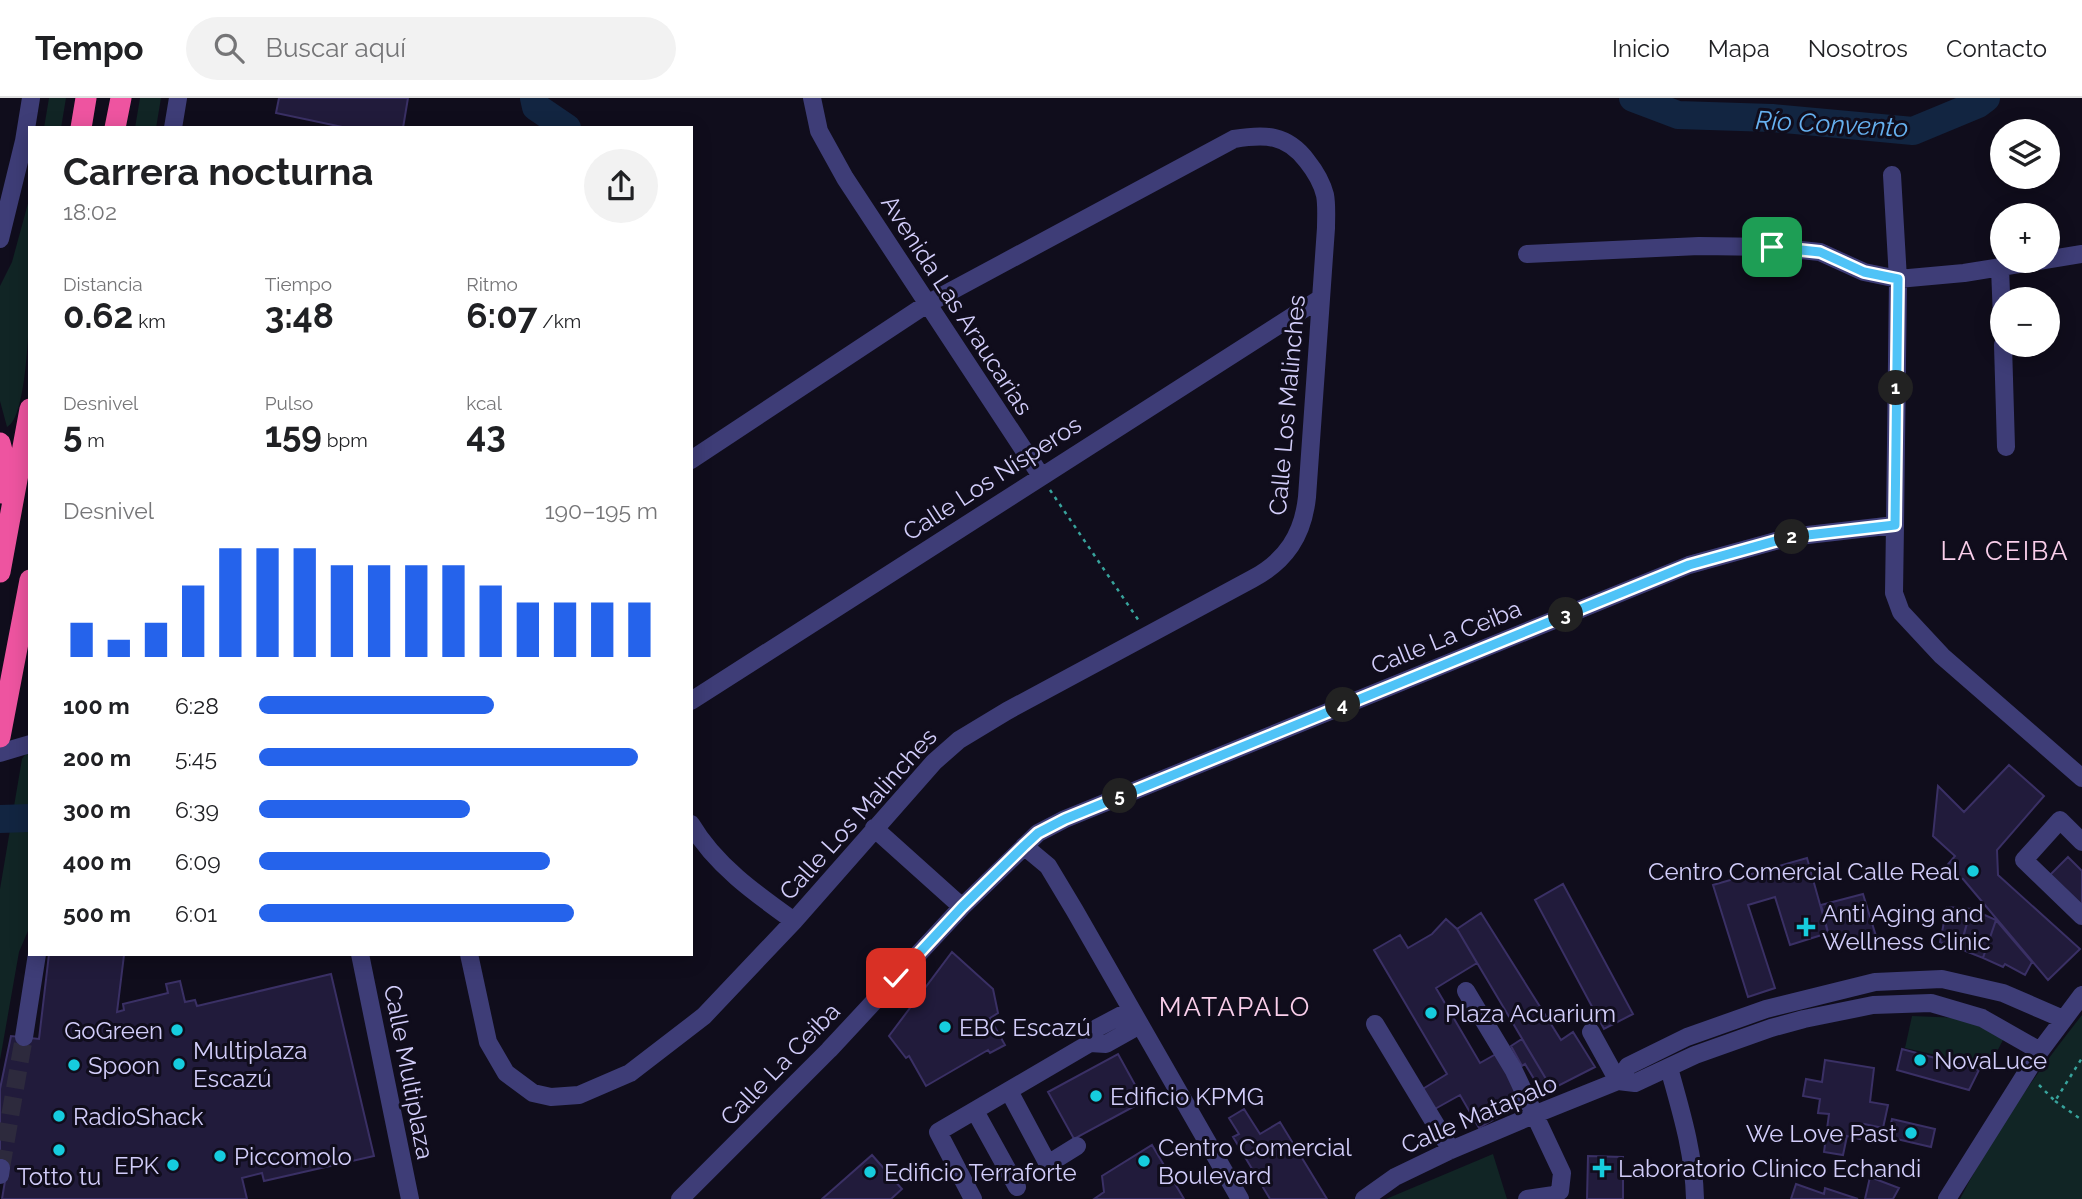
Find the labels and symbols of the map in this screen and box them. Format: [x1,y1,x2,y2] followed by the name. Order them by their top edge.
[1755,105,1909,143] water label: Río Convento
[875,190,1039,420] street label: Avenida Las Araucarias
[1742,217,1802,277] pin
[1263,294,1311,516] street label: Calle Los Malinches
[1878,370,1913,406] pin: 1
[897,410,1087,546] street label: Calle Los Nísperos
[1774,520,1810,555] pin: 2
[1940,536,2070,566] district label: LA CEIBA
[1367,594,1525,680] street label: Calle La Ceiba
[1548,598,1584,632] pin: 3
[1326,688,1360,722] pin: 4
[773,722,943,906] street label: Calle Los Malinches
[1102,778,1138,814] pin: 5
[1648,857,1959,886] place label: Centro Comercial Calle Real
[1965,863,1981,879] marker: Centro Comercial Calle Real
[1822,899,1991,956] place label: Anti Aging and Wellness Clinic
[1796,917,1816,937] marker: Anti Aging and Wellness Clinic
[866,948,926,1008] pin
[378,982,440,1162] street label: Calle Multiplaza
[1159,992,1311,1022] district label: MATAPALO
[714,996,846,1132] street label: Calle La Ceiba
[1445,999,1616,1028] place label: Plaza Acuarium
[1423,1005,1439,1021] marker: Plaza Acuarium
[959,1013,1091,1042] place label: EBC Escazú
[64,1016,163,1045] place label: GoGreen
[937,1019,953,1035] marker: EBC Escazú
[169,1022,185,1038] marker: GoGreen
[193,1036,307,1093] place label: Multiplaza Escazú
[1934,1046,2047,1075] place label: NovaLuce
[88,1051,160,1080] place label: Spoon
[1912,1052,1928,1068] marker: NovaLuce
[171,1056,187,1072] marker: Multiplaza Escazú
[66,1057,82,1073] marker: Spoon
[1397,1068,1561,1160] street label: Calle Matapalo
[1110,1082,1264,1111] place label: Edificio KPMG
[1088,1088,1104,1104] marker: Edificio KPMG
[73,1102,204,1131] place label: RadioShack
[51,1108,67,1124] marker: RadioShack
[1746,1119,1897,1148] place label: We Love Past
[1903,1125,1919,1141] marker: We Love Past
[1158,1133,1352,1190] place label: Centro Comercial Boulevard
[51,1142,67,1158] marker: Totto tu
[234,1142,352,1171] place label: Piccomolo
[212,1148,228,1164] marker: Piccomolo
[114,1151,160,1180] place label: EPK
[1136,1153,1152,1169] marker: Centro Comercial Boulevard
[1618,1154,1921,1183] place label: Laboratorio Clinico Echandi
[165,1157,181,1173] marker: EPK
[884,1158,1077,1187] place label: Edificio Terraforte
[1592,1158,1612,1178] marker: Laboratorio Clinico Echandi
[17,1162,101,1191] place label: Totto tu
[862,1164,878,1180] marker: Edificio Terraforte

